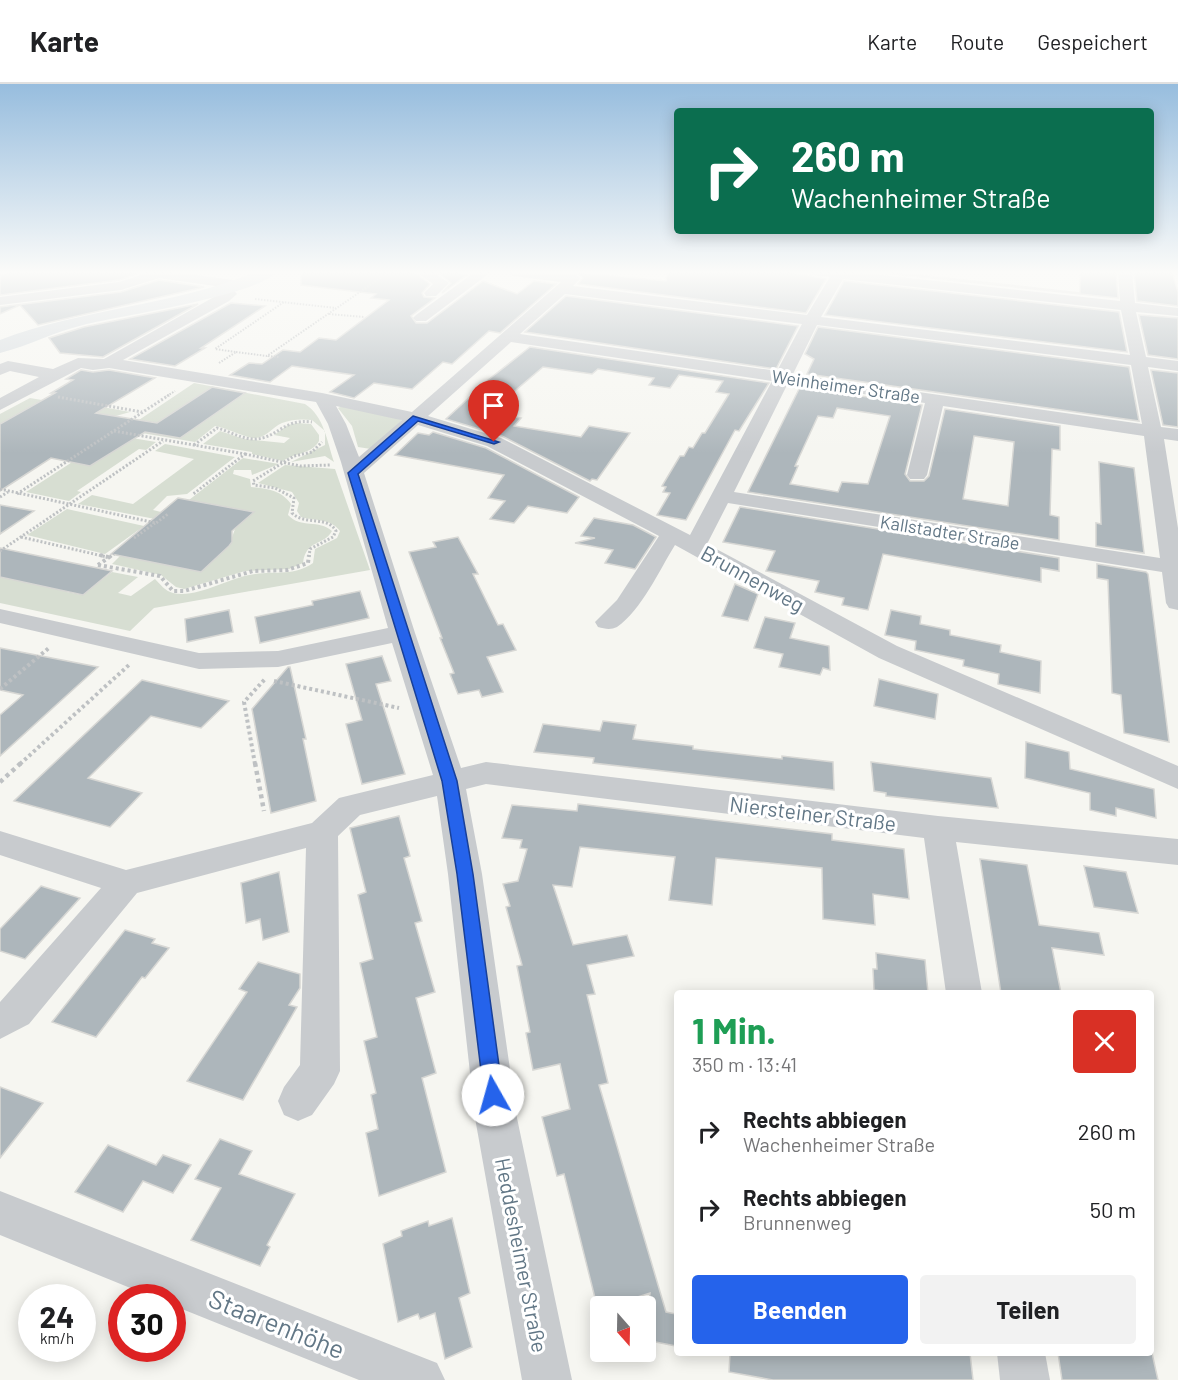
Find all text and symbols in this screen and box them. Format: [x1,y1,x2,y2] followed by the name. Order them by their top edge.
[30,24,99,58] text: Karte
[867,29,917,54] text: Karte
[950,29,1004,54] text: Route
[1037,29,1148,54] text: Gespeichert
[791,130,904,180] text: 260 m
[692,132,770,210] icon: right
[791,181,1051,213] text: Wachenheimer Straße
[770,365,922,407] street label: Weinheimer Straße
[468,380,519,442] pin
[477,389,510,422] icon: arrive
[879,510,1021,554] street label: Kallstadter Straße
[697,539,809,617] street label: Brunnenweg
[728,790,898,836] street label: Niersteiner Straße
[692,1008,776,1051] text: 1 Min.
[1073,1010,1136,1073] button: close
[692,1052,797,1076] text: 350 m · 13:41
[461,1063,525,1127] position arrow
[743,1106,906,1132] text: Rechts abbiegen
[692,1115,725,1148] icon: right
[1078,1118,1136,1144] text: 260 m
[743,1132,935,1156] text: Wachenheimer Straße
[491,1155,553,1355] street label: Heddesheimer Straße
[743,1184,906,1210] text: Rechts abbiegen
[692,1193,725,1226] icon: right
[1090,1196,1136,1222] text: 50 m
[743,1210,852,1234] text: Brunnenweg
[692,1275,908,1344] button: Beenden
[920,1275,1136,1344] button: Teilen
[205,1282,349,1364] street label: Staarenhöhe
[108,1284,186,1362] speed limit sign: 30
[590,1296,656,1362] north arrow
[590,1296,656,1362] map controls
[40,1298,74,1334] text: 24
[40,1329,74,1347] text: km/h

